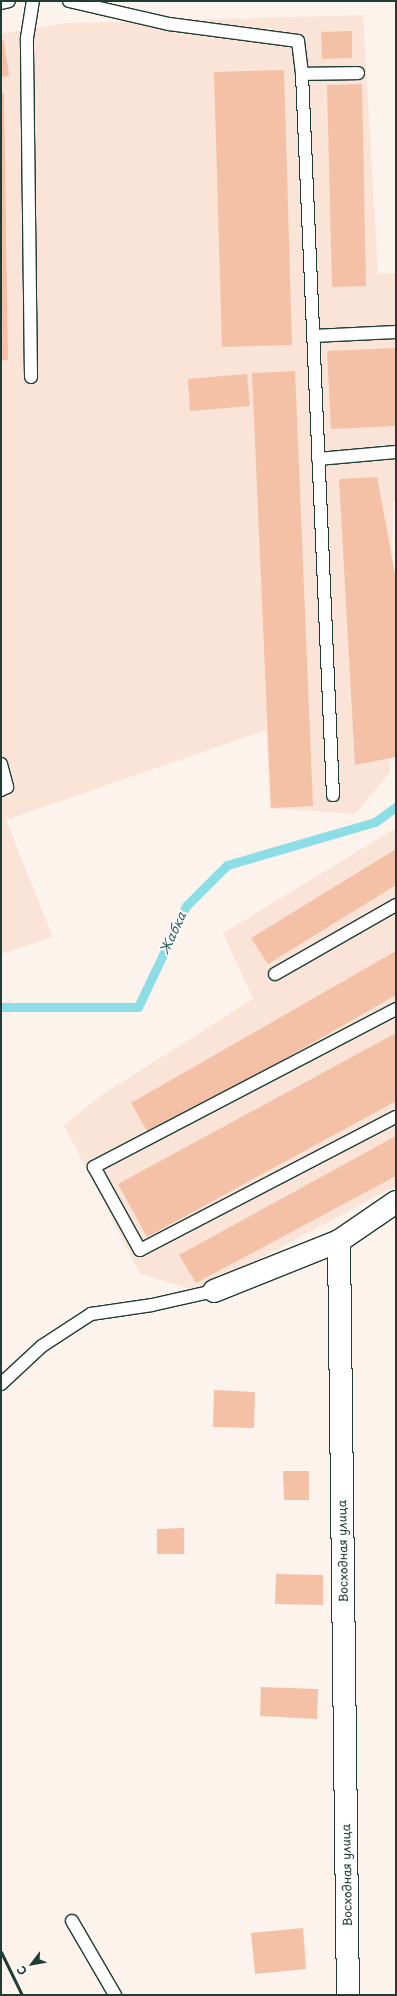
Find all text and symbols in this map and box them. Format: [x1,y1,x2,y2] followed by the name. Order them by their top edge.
[157,910,189,956] water label: Жабка
[335,1499,351,1603] street label: Восходная улица
[339,1823,355,1927] street label: Восходная улица
[12,1944,52,1984] north arrow
[12,1963,31,1979] text: С

